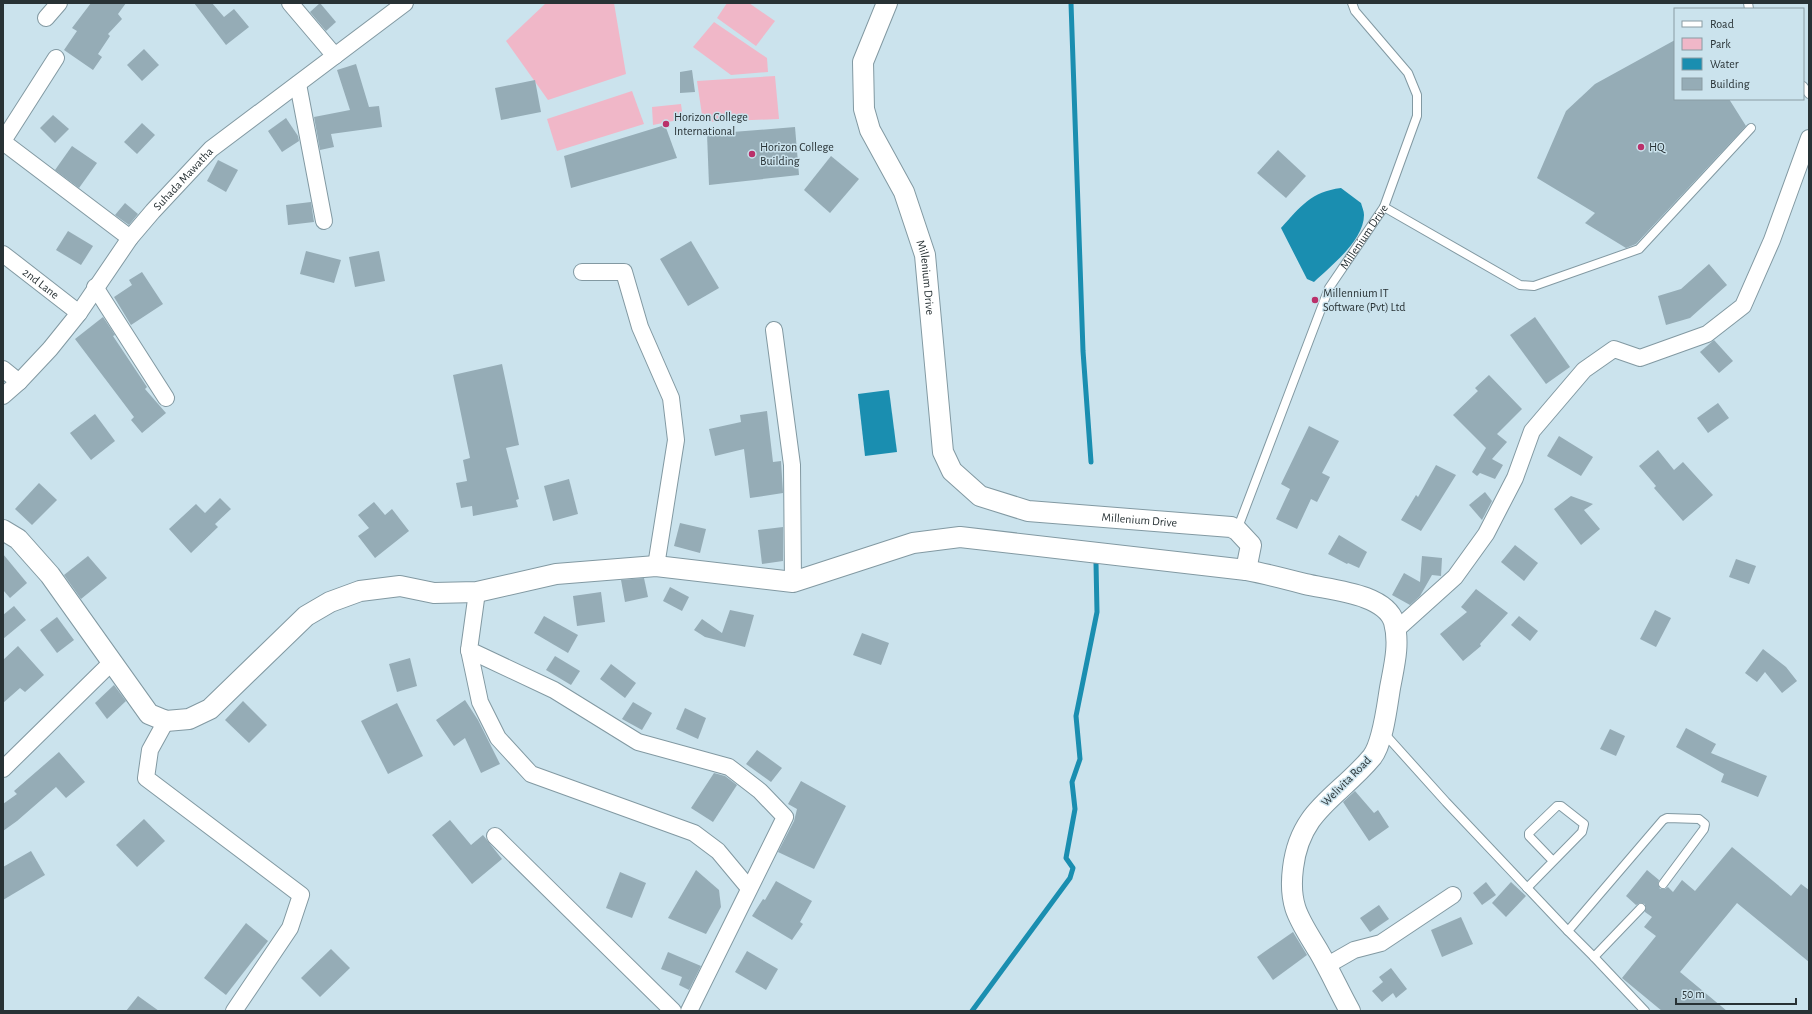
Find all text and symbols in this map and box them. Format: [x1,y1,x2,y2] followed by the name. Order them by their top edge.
[1674,8,1804,100] legend
[1710,18,1734,30] text: Road
[1710,38,1731,50] text: Park
[1710,58,1739,70] text: Water
[1710,78,1750,90] text: Building
[674,111,748,137] place label: Horizon College International
[661,119,671,129] marker: Horizon College International
[760,141,834,167] place label: Horizon College Building
[1649,141,1666,154] place label: HQ
[1636,142,1646,152] marker: HQ
[151,145,216,213] street label: Suhada Mawatha
[747,149,757,159] marker: Horizon College Building
[1338,202,1390,271] street label: Millenium Drive
[914,238,936,315] street label: Millenium Drive
[21,266,61,301] street label: 2nd Lane
[1323,287,1405,313] place label: Millennium IT Software (Pvt) Ltd
[1310,295,1320,305] marker: Millennium IT Software (Pvt) Ltd
[1101,511,1177,529] street label: Millenium Drive
[1319,754,1373,808] street label: Welivita Road
[1676,980,1796,1006] scale bar
[1682,988,1705,1000] text: 50 m

